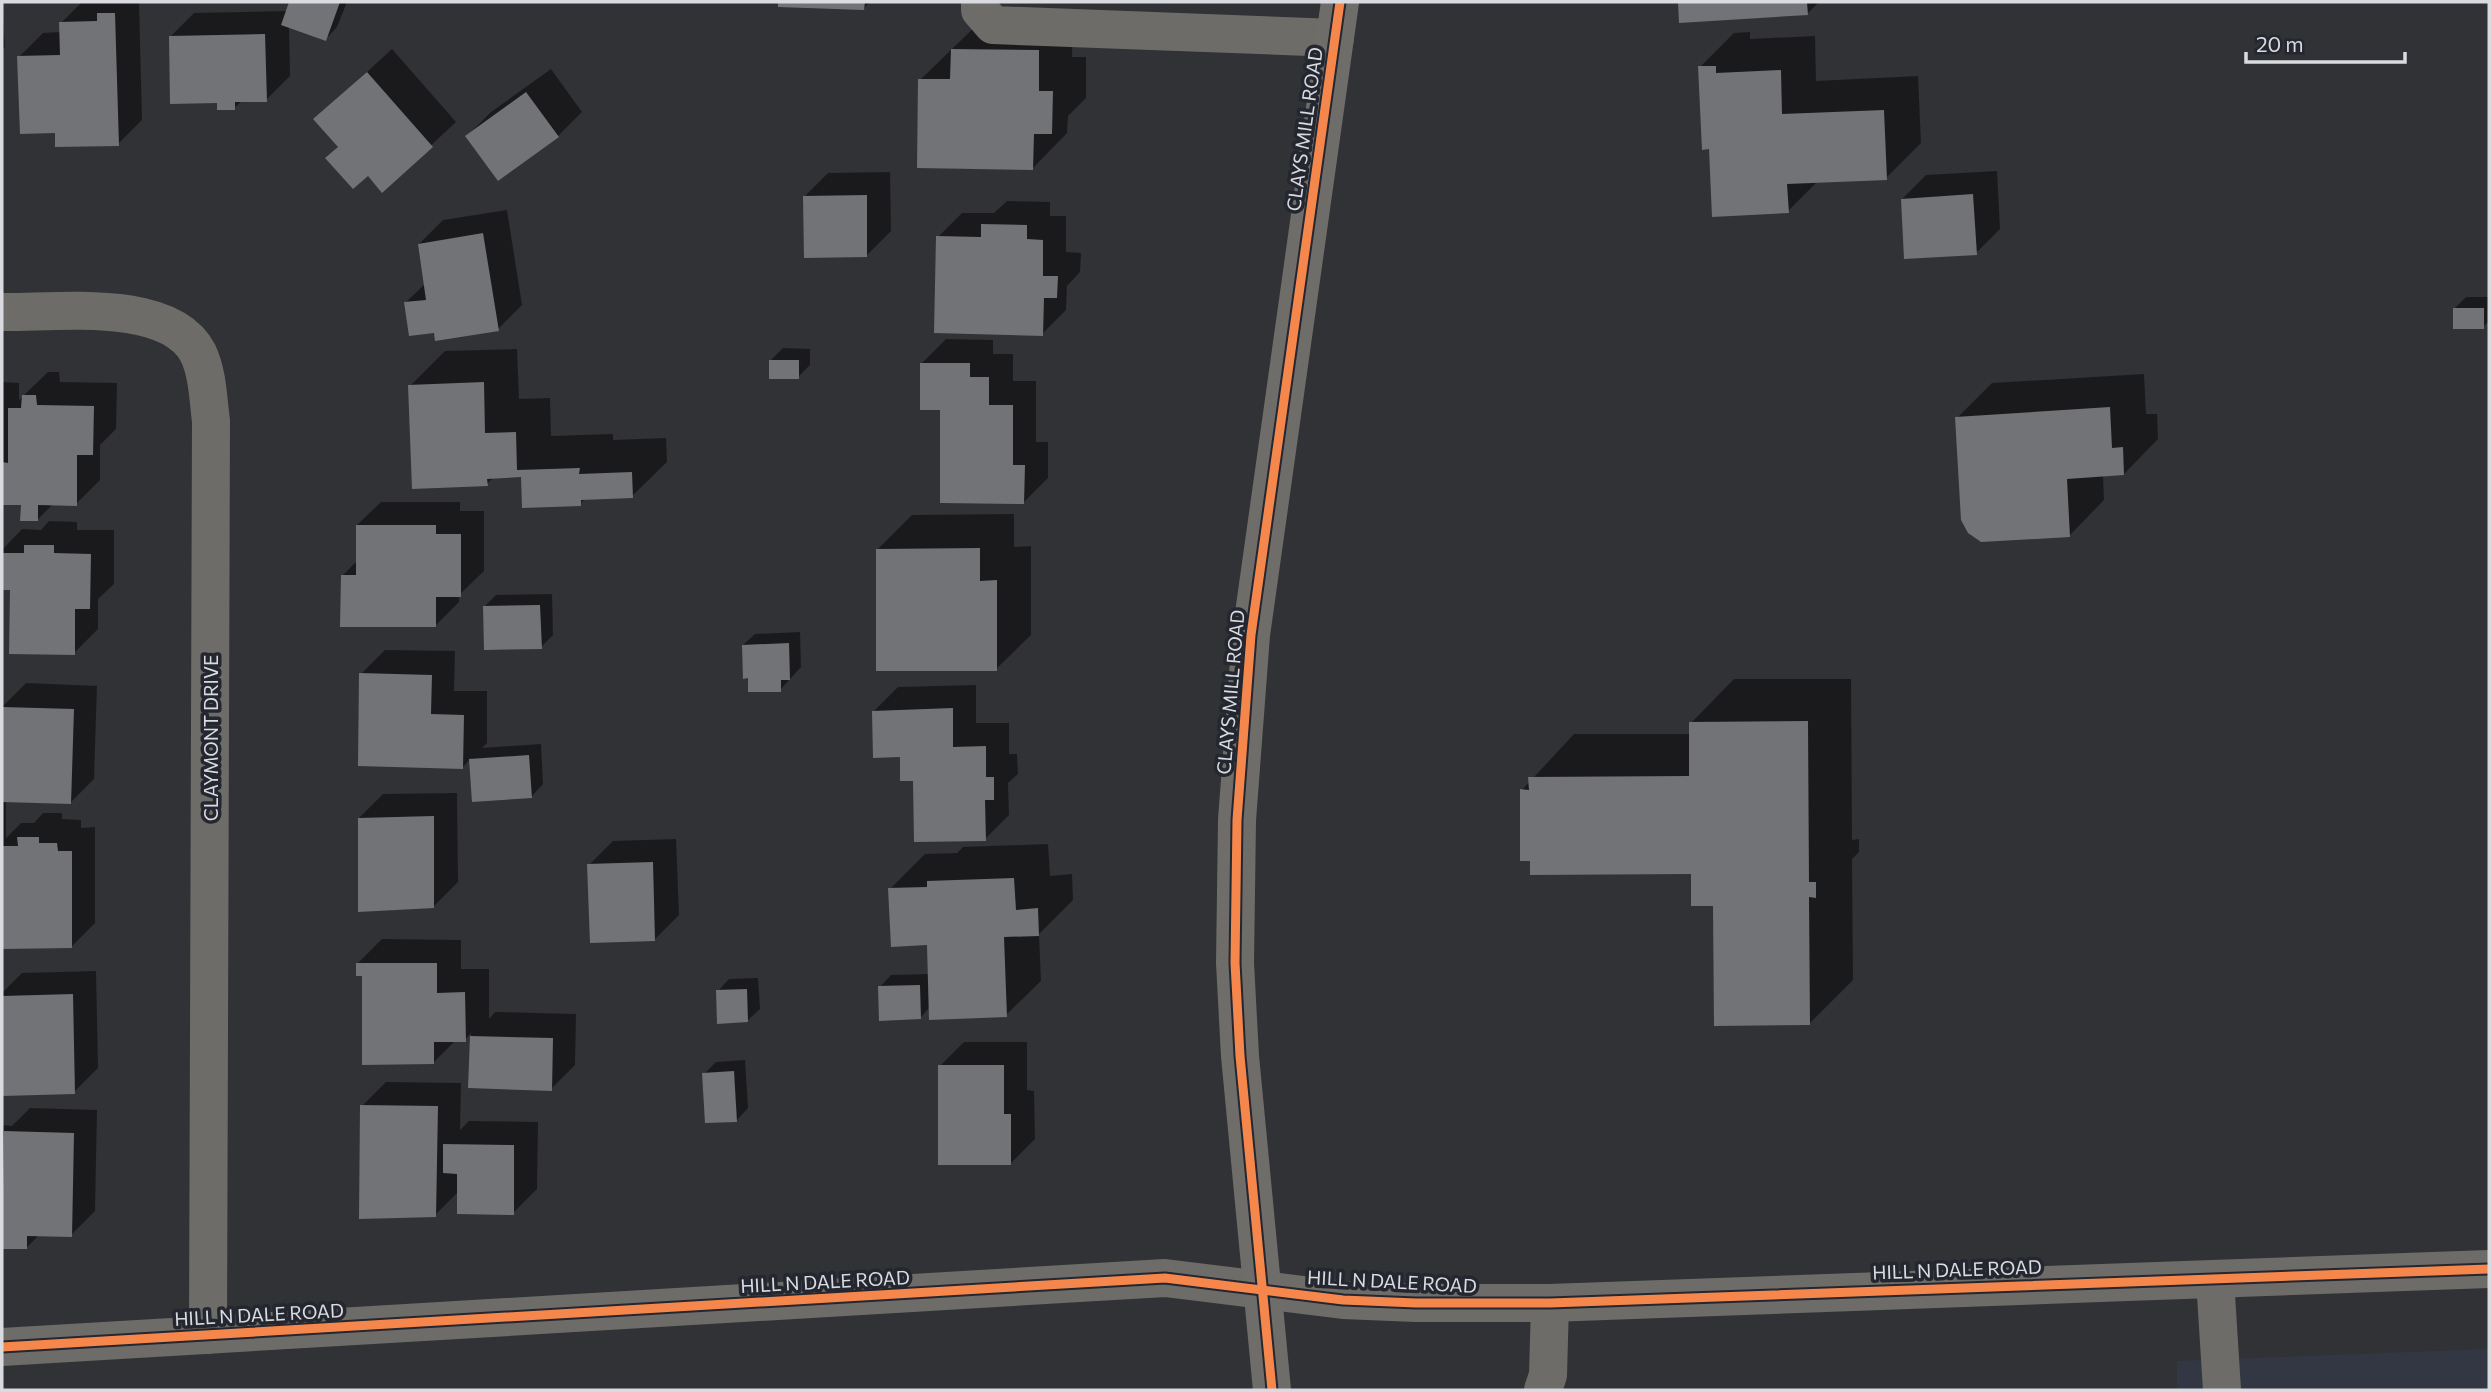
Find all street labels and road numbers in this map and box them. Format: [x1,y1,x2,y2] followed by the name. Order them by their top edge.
[1281,45,1327,213] street label: CLAYS MILL ROAD
[1211,609,1249,775] street label: CLAYS MILL ROAD
[199,655,222,821] street label: CLAYMONT DRIVE
[1872,1255,2042,1283] street label: HILL N DALE ROAD
[740,1265,910,1297] street label: HILL N DALE ROAD
[1307,1265,1477,1297] street label: HILL N DALE ROAD
[174,1298,344,1330] street label: HILL N DALE ROAD

